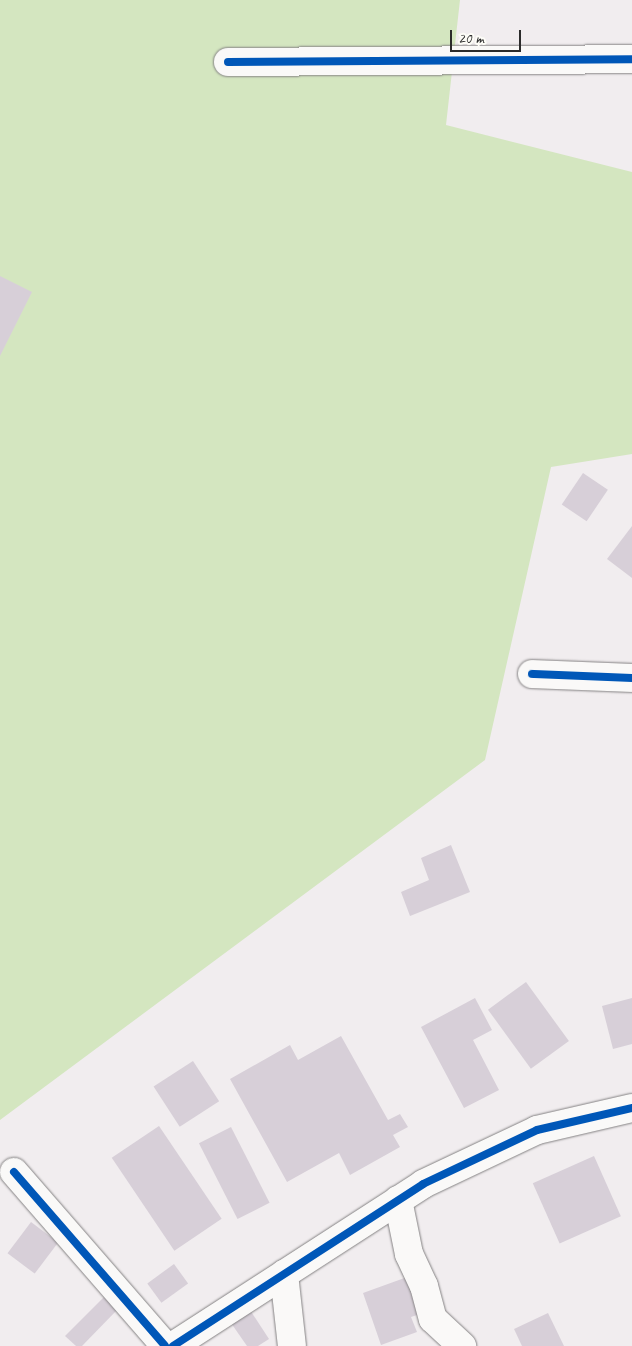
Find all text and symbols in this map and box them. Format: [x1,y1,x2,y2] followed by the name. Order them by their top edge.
[452,20,523,52] scale bar
[458,29,484,48] text: 20 m

